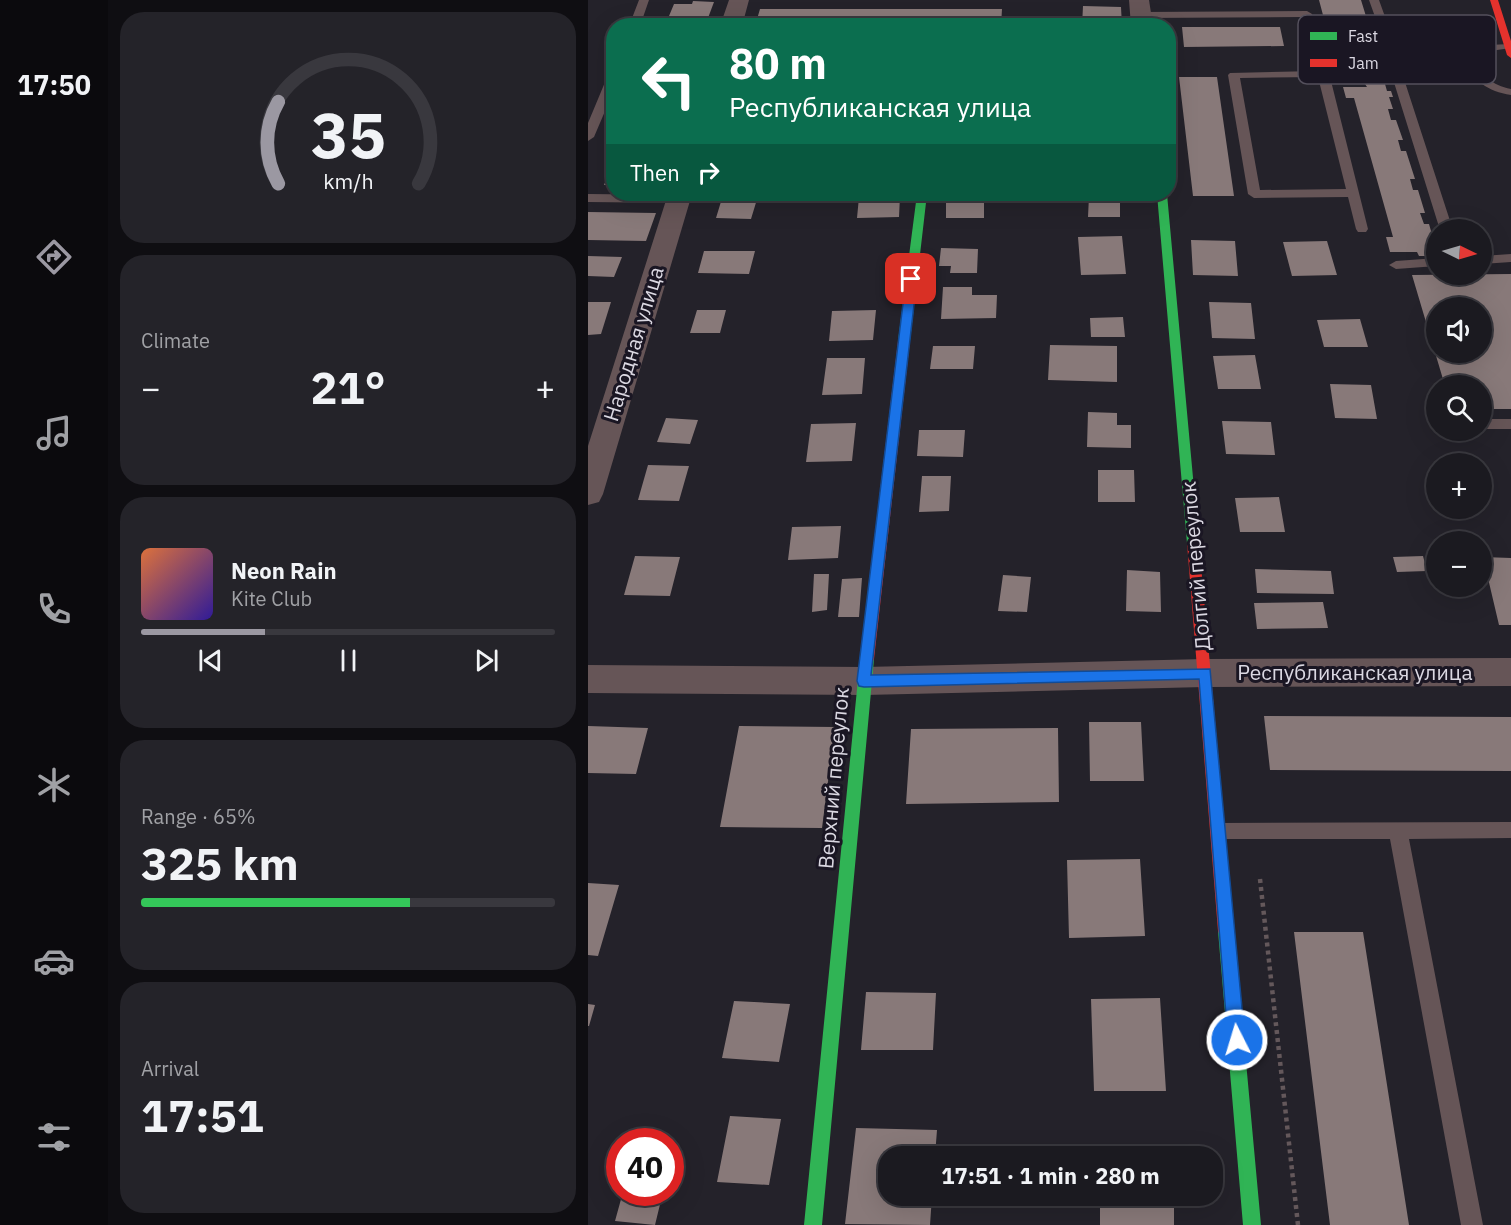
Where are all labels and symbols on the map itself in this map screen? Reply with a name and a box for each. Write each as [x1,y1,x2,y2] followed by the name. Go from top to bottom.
[1298,15,1496,84] legend
[1348,26,1378,46] text: Fast
[1348,53,1379,73] text: Jam
[1426,219,1492,285] north arrow
[885,253,936,304] pin
[596,263,670,425] street label: Народная улица
[1174,480,1216,652] street label: Долгий переулок
[1237,658,1473,686] street label: Республиканская улица
[811,686,855,870] street label: Верхний переулок
[1205,1008,1269,1072] position arrow
[606,1128,684,1206] speed limit sign: 40

